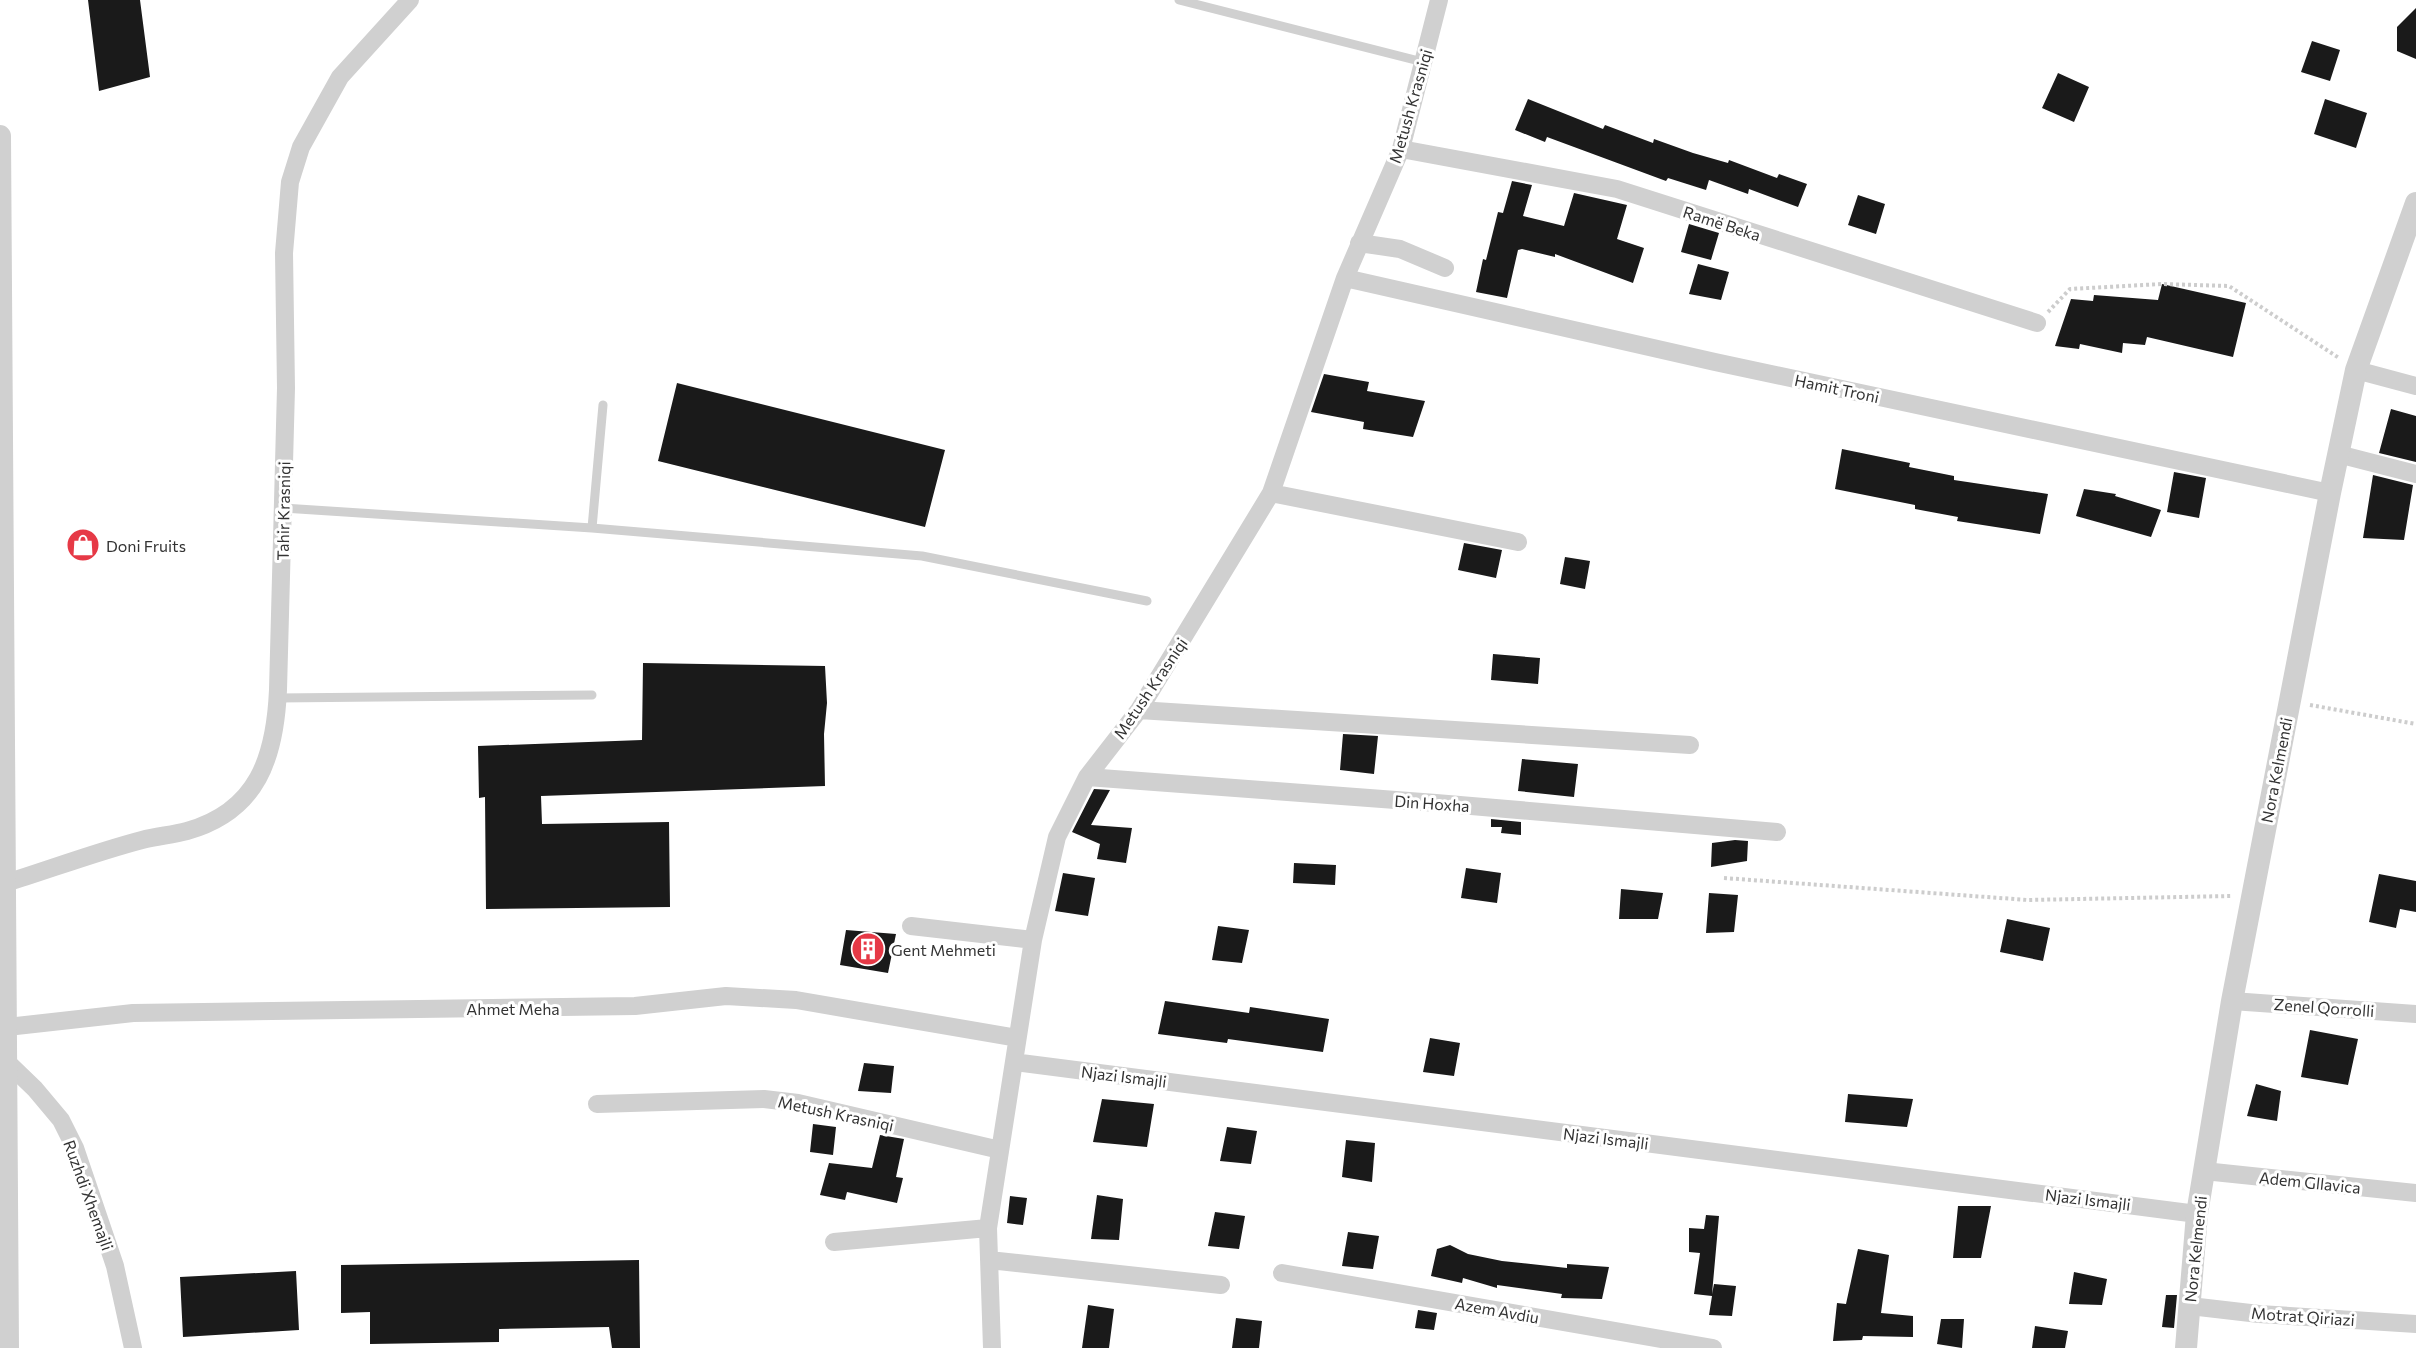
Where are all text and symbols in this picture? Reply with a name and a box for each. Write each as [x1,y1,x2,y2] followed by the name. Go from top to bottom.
[1385,47,1435,165] street label: Metush Krasniqi
[1681,202,1763,244] street label: Ramë Beka
[1793,370,1881,406] street label: Hamit Troni
[273,461,293,561] street label: Tahir Krasniqi
[65,527,101,563] shop icon: Doni Fruits
[106,536,186,555] place label: Doni Fruits
[1109,634,1191,742] street label: Metush Krasniqi
[2256,716,2296,824] street label: Nora Kelmendi
[1394,791,1470,815] street label: Din Hoxha
[850,931,886,967] building icon: Gent Mehmeti
[891,940,996,959] place label: Gent Mehmeti
[2273,994,2375,1020] street label: Zenel Qorrolli
[466,999,560,1018] street label: Ahmet Meha
[1080,1061,1168,1091] street label: Njazi Ismajli
[776,1091,896,1135] street label: Metush Krasniqi
[1562,1123,1650,1153] street label: Njazi Ismajli
[60,1137,118,1253] street label: Ruzhdi Xhemajli
[2258,1167,2362,1197] street label: Adem Gllavica
[2044,1184,2132,1214] street label: Njazi Ismajli
[2180,1195,2210,1303] street label: Nora Kelmendi
[1453,1293,1541,1327] street label: Azem Avdiu
[2251,1303,2355,1329] street label: Motrat Qiriazi

